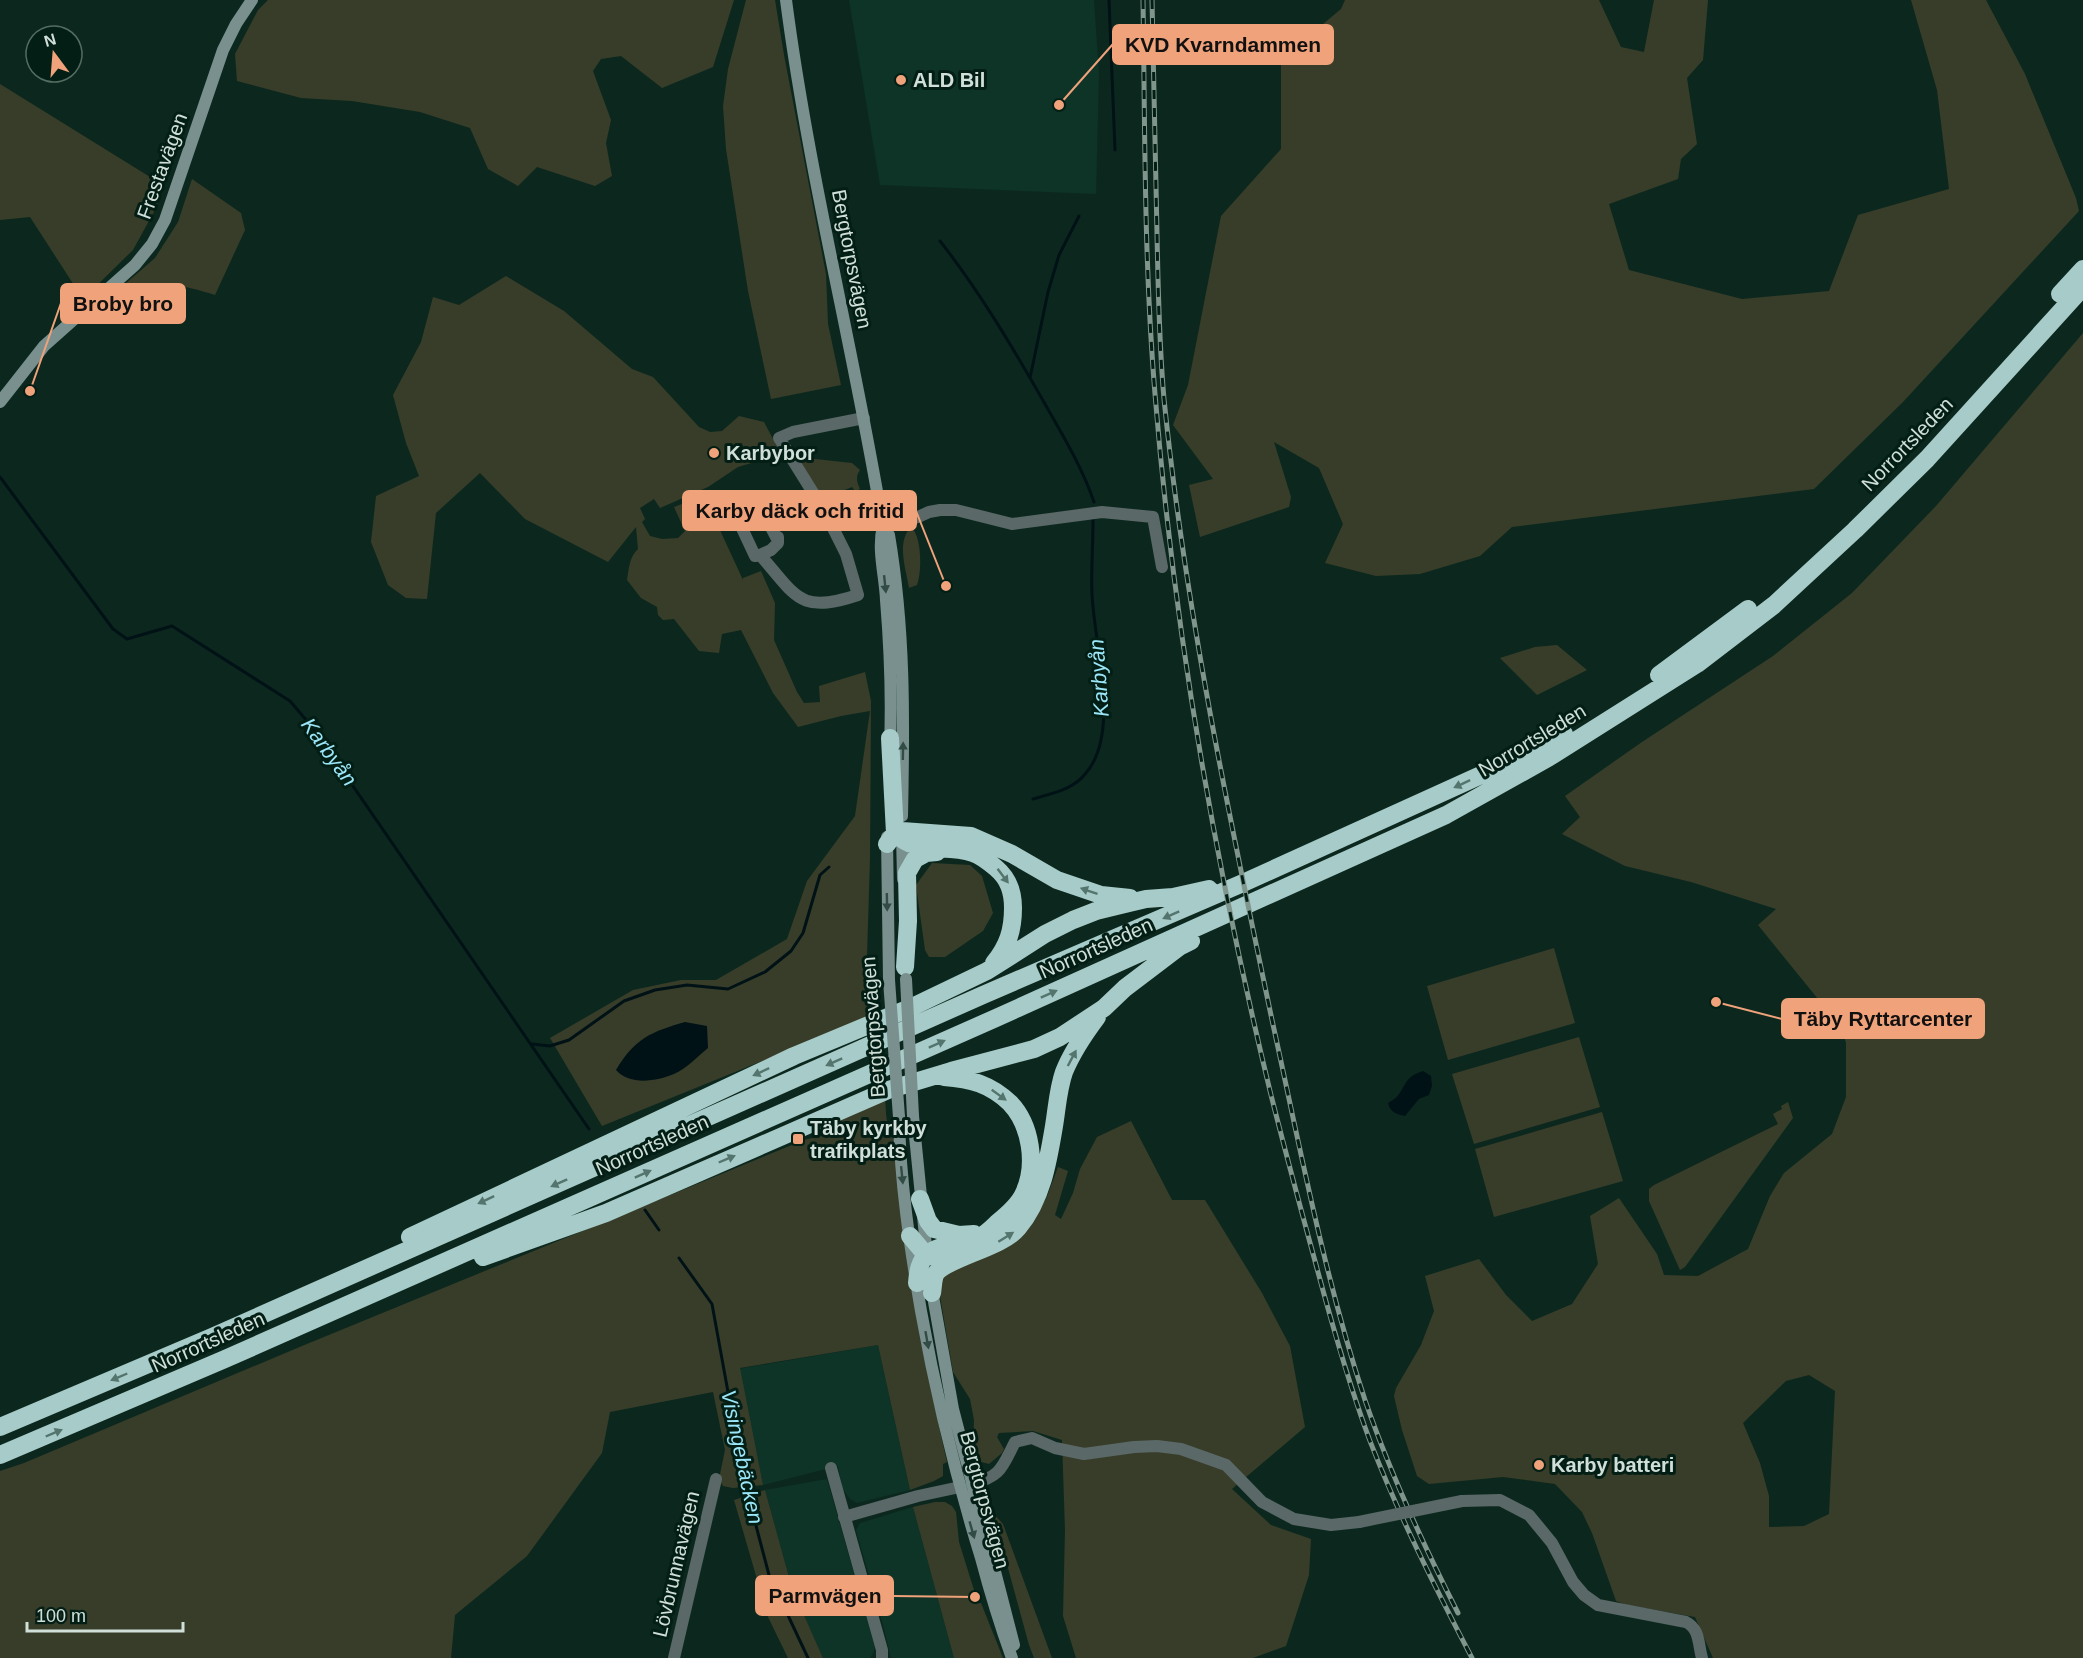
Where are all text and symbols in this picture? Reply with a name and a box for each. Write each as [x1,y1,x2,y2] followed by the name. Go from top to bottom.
[24,24,84,84] north arrow
[1113,25,1333,64] callout: KVD Kvarndammen
[42,30,58,50] text: N
[1125,33,1321,56] text: KVD Kvarndammen
[913,69,985,91] place label: ALD Bil
[894,73,908,87] marker: ALD Bil
[133,110,191,222] street label: Frestavägen
[828,188,876,330] street label: Bergtorpsvägen
[61,284,185,323] callout: Broby bro
[73,292,173,315] text: Broby bro
[1857,393,1957,495] street label: Norrortsleden
[726,442,815,464] place label: Karbybor
[707,446,721,460] marker: Karbybor
[683,491,916,530] callout: Karby däck och fritid
[696,499,904,522] text: Karby däck och fritid
[880,574,889,593] one-way arrow
[1084,638,1113,718] water label: Karbyån
[1474,699,1590,781] street label: Norrortsleden
[297,713,362,790] water label: Karbyån
[898,742,908,761] one-way arrow
[1454,779,1471,788] one-way arrow
[997,868,1009,884] one-way arrow
[1080,885,1098,895] one-way arrow
[882,893,892,912] one-way arrow
[1163,910,1180,919] one-way arrow
[1036,913,1156,983] street label: Norrortsleden
[857,956,889,1098] street label: Bergtorpsvägen
[1040,989,1058,999] one-way arrow
[1782,999,1984,1038] callout: Täby Ryttarcenter
[1794,1007,1972,1030] text: Täby Ryttarcenter
[928,1039,946,1049] one-way arrow
[1067,1050,1077,1067] one-way arrow
[824,1057,842,1067] one-way arrow
[752,1067,769,1076] one-way arrow
[991,1089,1007,1101] one-way arrow
[592,1110,712,1180] street label: Norrortsleden
[810,1117,928,1162] place label: Täby kyrkby trafikplats
[791,1132,805,1146] marker: Täby kyrkby trafikplats
[719,1154,737,1164] one-way arrow
[897,1166,907,1185] one-way arrow
[635,1169,653,1179] one-way arrow
[551,1179,568,1188] one-way arrow
[477,1196,494,1205] one-way arrow
[998,1231,1015,1242] one-way arrow
[148,1307,268,1377] street label: Norrortsleden
[922,1331,931,1350] one-way arrow
[110,1372,128,1382] one-way arrow
[717,1388,768,1526] water label: Visingebäcken
[45,1427,63,1437] one-way arrow
[956,1429,1014,1571] street label: Bergtorpsvägen
[1551,1454,1674,1476] place label: Karby batteri
[1532,1458,1546,1472] marker: Karby batteri
[649,1489,703,1639] street label: Lövbrunnavägen
[968,1521,977,1539] one-way arrow
[756,1576,893,1615] callout: Parmvägen
[768,1584,882,1607] text: Parmvägen
[27,1595,183,1633] scale bar
[36,1606,86,1626] text: 100 m

